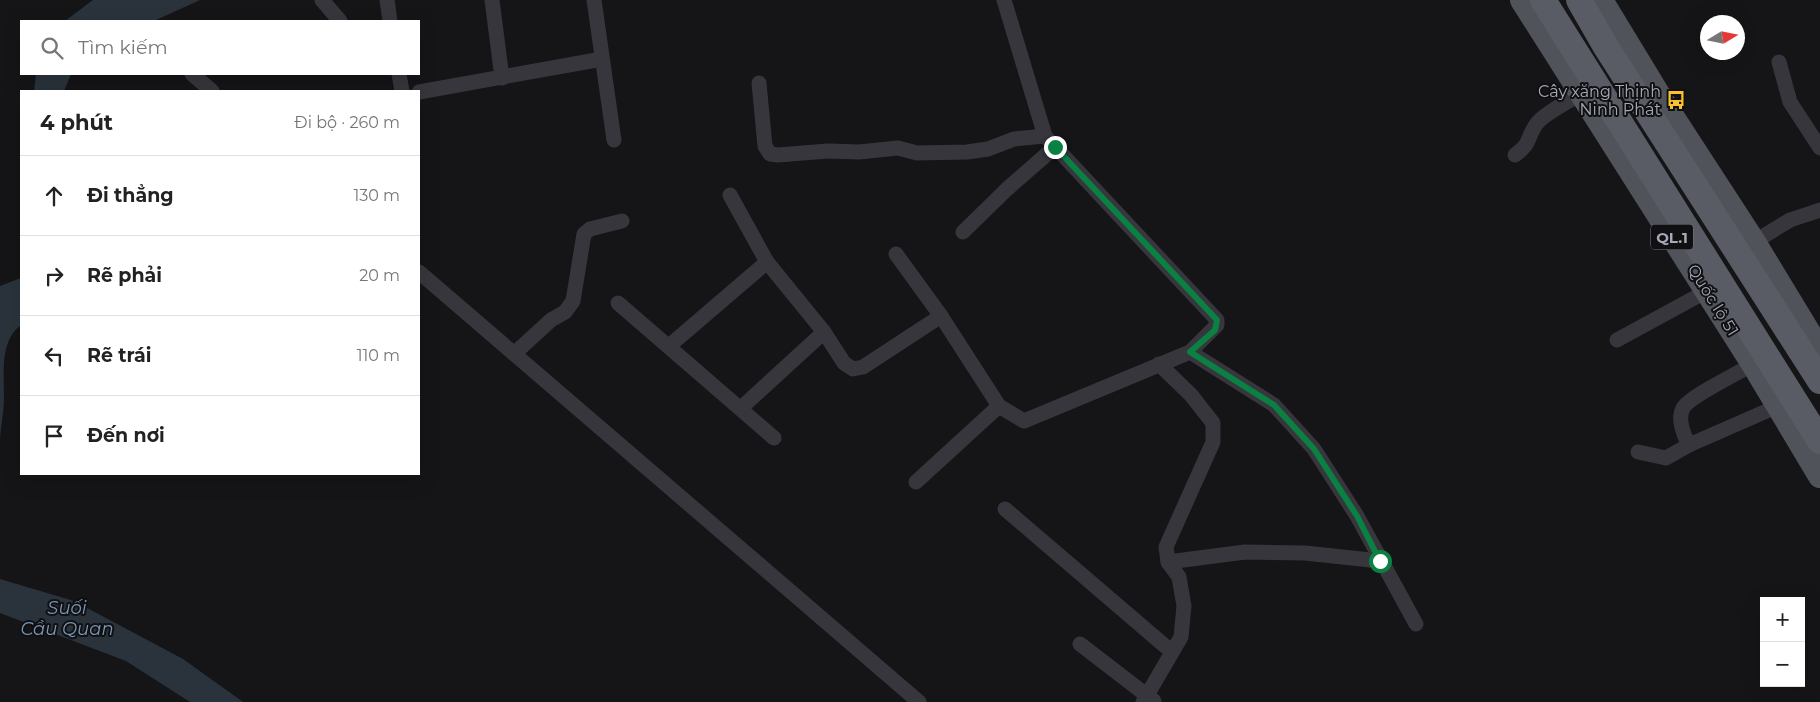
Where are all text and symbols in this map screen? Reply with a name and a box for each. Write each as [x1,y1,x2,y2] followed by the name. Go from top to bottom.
[1700,15,1745,60] north arrow
[20,20,420,75] search box
[38,34,66,62] icon: search
[78,36,168,59] text: Tìm kiếm
[1538,82,1661,119] place label: Cây xăng Thịnh Ninh Phát
[1665,89,1687,111] bus stop icon: Cây xăng Thịnh Ninh Phát
[40,110,113,135] text: 4 phút
[294,113,400,132] text: Đi bộ · 260 m
[1044,136,1067,159] route end
[40,182,68,210] icon: ahead
[87,184,174,207] text: Đi thẳng
[353,186,400,205] text: 130 m
[1651,224,1693,250] road number: QL.1
[1684,261,1742,339] street label: Quốc lộ 51
[40,262,68,290] icon: right
[87,264,162,287] text: Rẽ phải
[359,266,400,285] text: 20 m
[40,342,68,370] icon: left
[87,344,152,367] text: Rẽ trái
[357,346,400,365] text: 110 m
[40,422,68,450] icon: arrive
[87,424,165,447] text: Đến nơi
[1369,550,1392,573] route start
[20,597,114,640] water label: Suối Cầu Quan
[1760,597,1805,687] map controls
[1760,597,1805,642] button: +
[1760,642,1805,687] button: −

